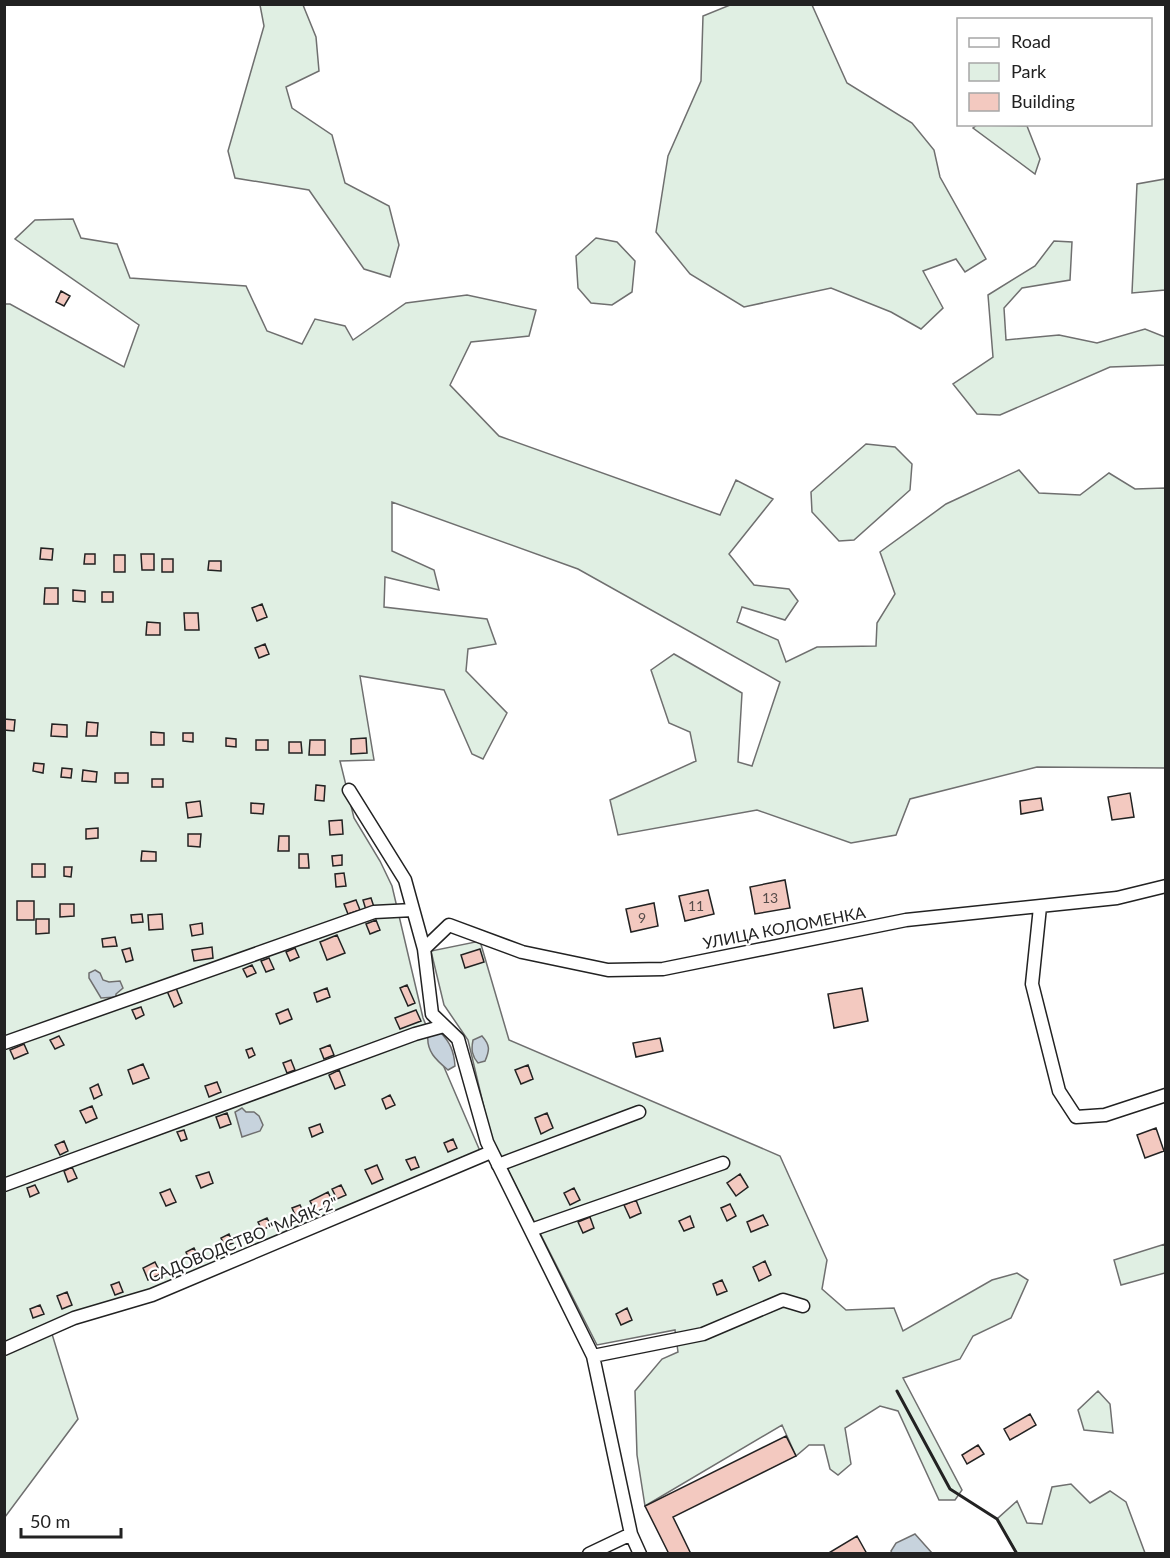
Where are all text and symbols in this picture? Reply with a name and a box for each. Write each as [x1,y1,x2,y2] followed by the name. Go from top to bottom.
[957,18,1152,126] legend
[1011,30,1051,52] text: Road
[1011,60,1047,82] text: Park
[1011,90,1075,112] text: Building
[762,889,778,906] house number: 13
[688,897,704,914] house number: 11
[701,902,867,952] street label: УЛИЦА КОЛОМЕНКА
[638,909,646,926] house number: 9
[145,1192,341,1286] street label: САДОВОДСТВО "МАЯК-2"
[21,1501,122,1539] scale bar
[30,1510,70,1532] text: 50 m

